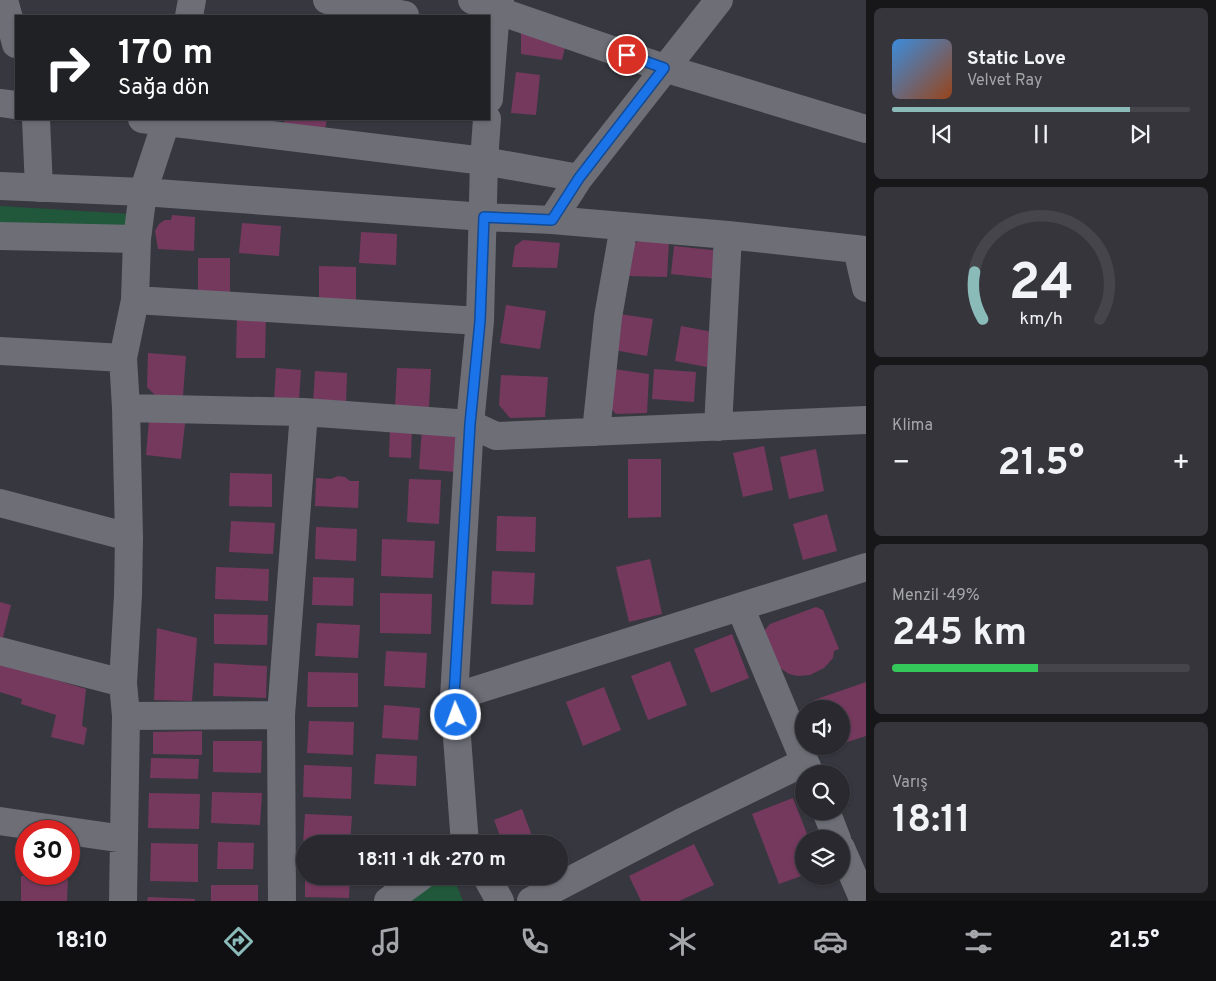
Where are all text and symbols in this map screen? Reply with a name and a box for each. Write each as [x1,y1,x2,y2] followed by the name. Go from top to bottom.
[118,32,213,76] text: 170 m
[606,34,648,76] pin
[35,35,100,100] icon: right
[613,41,641,69] icon: arrive
[967,47,1066,71] text: Static Love
[967,71,1042,91] text: Velvet Ray
[118,75,210,102] text: Sağa dön
[928,120,956,148] icon: previous
[1027,120,1055,148] icon: pause
[1126,120,1154,148] icon: next
[1008,252,1074,318] text: 24
[1019,308,1063,331] text: km/h
[892,416,933,436] text: Klima
[998,440,1084,489] text: 21.5°
[892,446,910,482] text: −
[1172,446,1190,482] text: +
[892,586,980,606] text: Menzil · 49%
[892,610,1027,659] text: 245 km
[429,688,481,740] position arrow
[795,700,850,885] map controls
[795,700,850,755] button: sound
[795,765,850,820] button: search
[892,773,928,793] text: Varış
[892,797,971,846] text: 18:11
[15,820,80,885] speed limit sign: 30
[795,830,850,885] button: layers
[358,848,506,872] text: 18:11 · 1 dk · 270 m
[221,924,256,959] icon: directions
[369,924,404,959] icon: music
[517,924,552,959] icon: phone
[665,924,700,959] icon: climate
[813,924,848,959] icon: car
[961,924,996,959] icon: filters
[57,928,108,955] text: 18:10
[1109,928,1159,955] text: 21.5°

